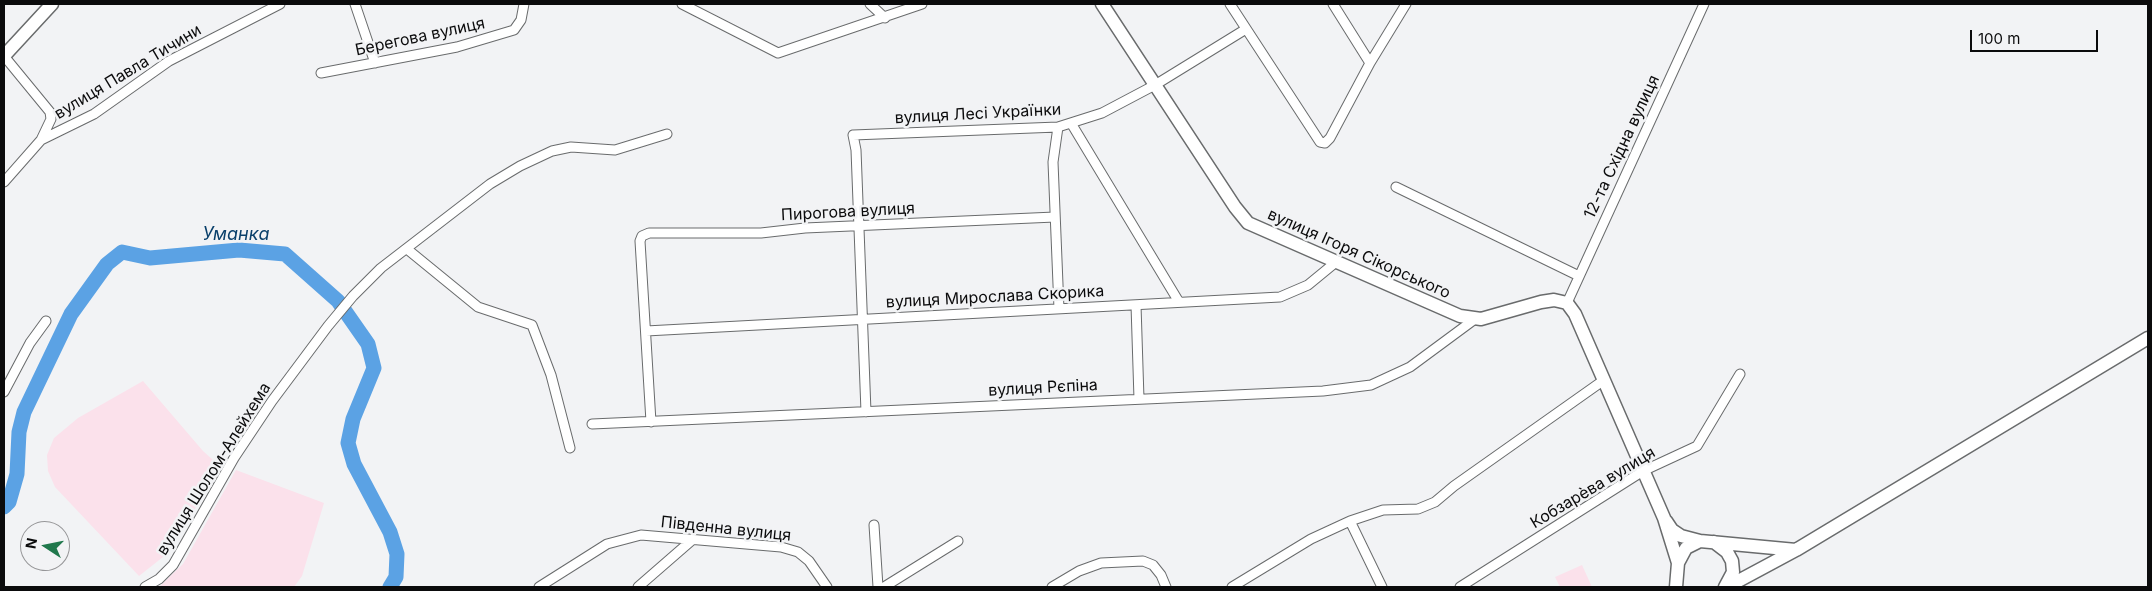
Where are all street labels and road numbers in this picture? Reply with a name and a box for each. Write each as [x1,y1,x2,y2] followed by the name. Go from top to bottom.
[353,14,487,60] street label: Берегова вулиця
[51,21,205,123] street label: вулиця Павла Тичини
[1580,72,1664,222] street label: 12-та Східна вулиця
[894,100,1062,128] street label: вулиця Лесі Українки
[781,199,915,225] street label: Пирогова вулиця
[1265,205,1453,303] street label: вулиця Ігоря Сікорського
[885,282,1105,312] street label: вулиця Мирослава Скорика
[988,376,1098,400] street label: вулиця Рєпіна
[153,379,275,559] street label: вулиця Шолом-Алейхема
[1527,443,1659,533] street label: Кобзарèва вулиця
[660,513,792,545] street label: Південна вулиця

